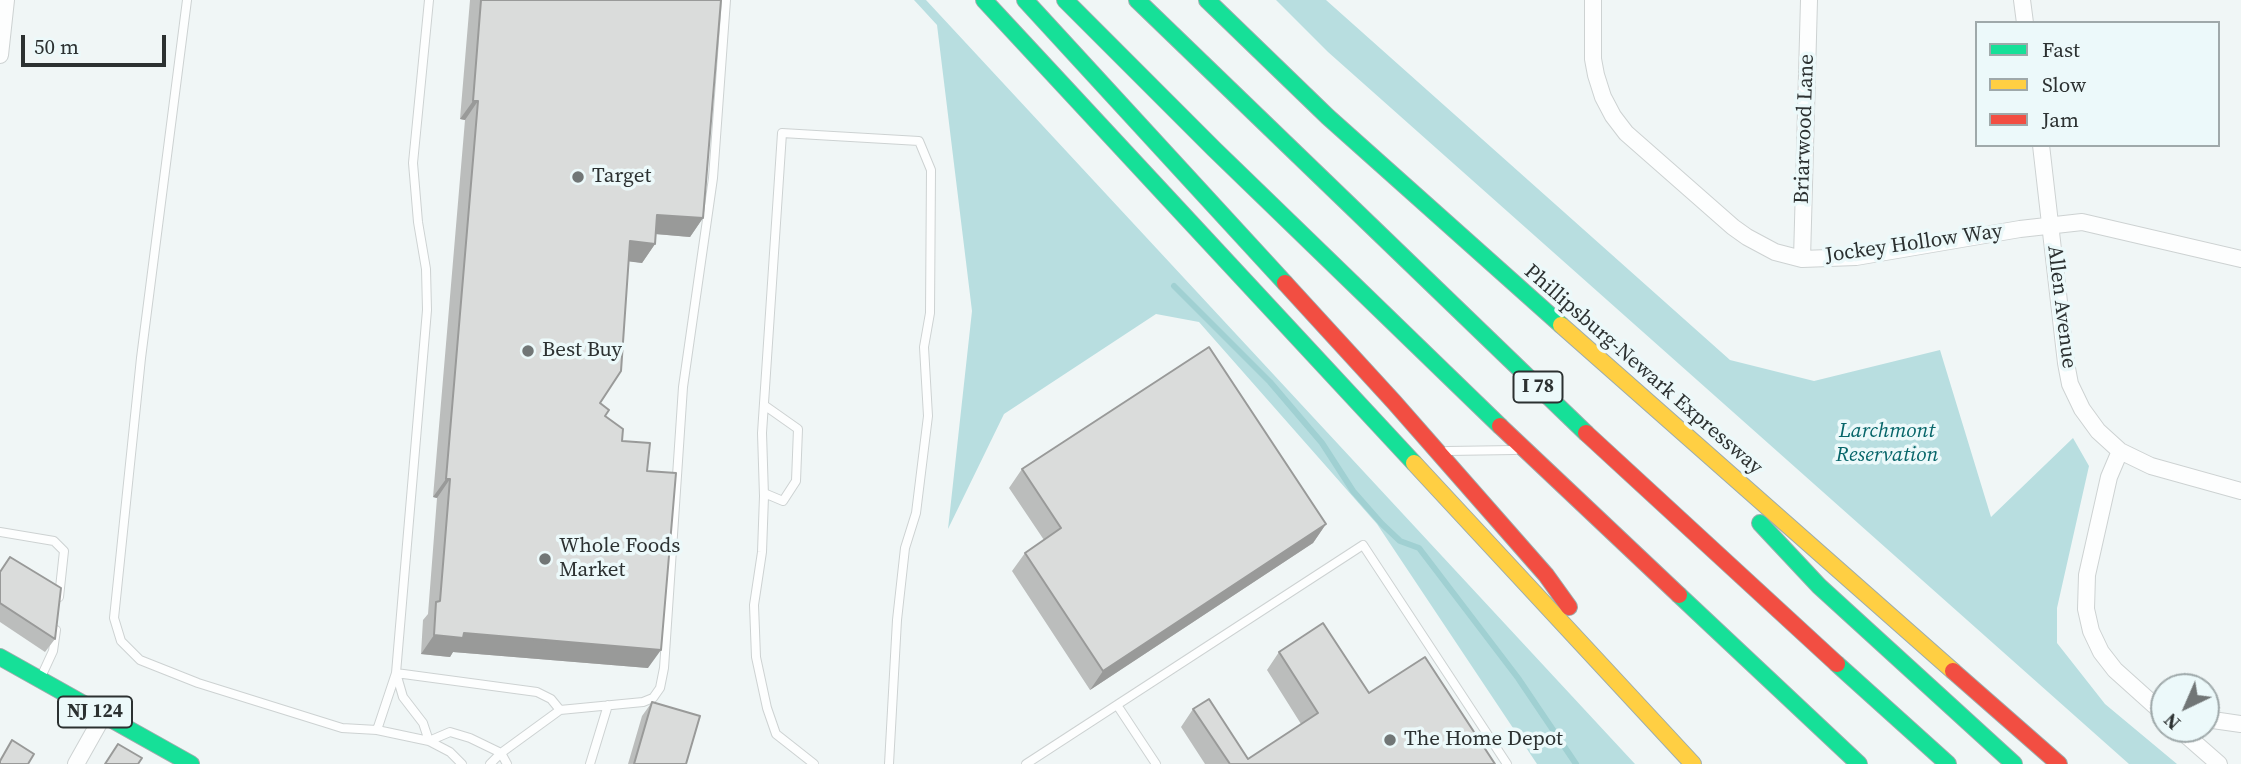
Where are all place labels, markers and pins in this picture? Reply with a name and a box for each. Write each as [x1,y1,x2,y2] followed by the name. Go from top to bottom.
[592,164,651,190] place label: Target
[570,169,586,185] marker: Target
[542,338,622,364] place label: Best Buy
[520,343,536,359] marker: Best Buy
[559,534,680,584] place label: Whole Foods Market
[537,551,553,567] marker: Whole Foods Market
[1404,727,1563,753] place label: The Home Depot
[1382,732,1398,748] marker: The Home Depot

